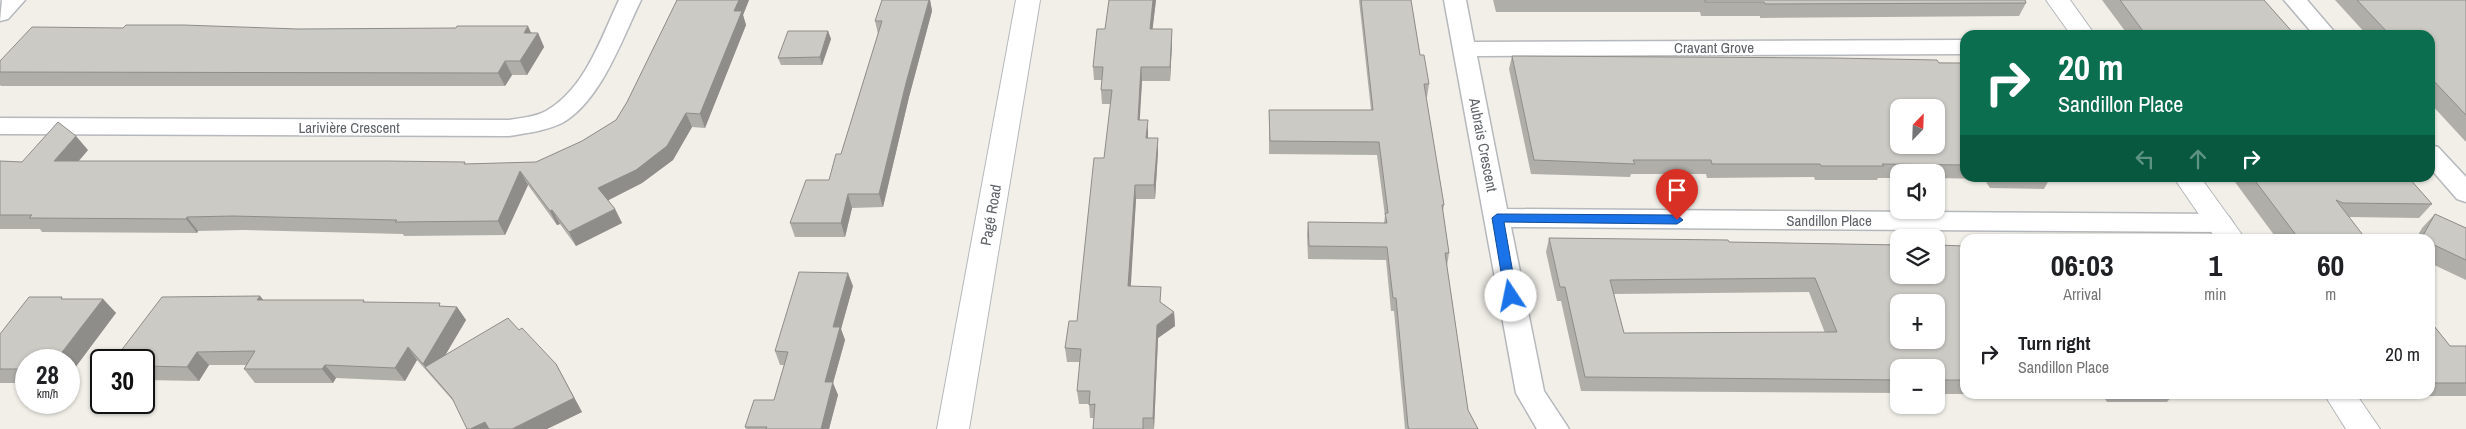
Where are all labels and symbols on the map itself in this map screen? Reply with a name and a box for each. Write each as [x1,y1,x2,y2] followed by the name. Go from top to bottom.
[1674,37,1754,58] street label: Cravant Grove
[1464,95,1503,194] street label: Aubrais Crescent
[1890,99,1945,154] north arrow
[298,117,400,138] street label: Larivière Crescent
[1656,169,1698,220] pin
[975,183,1006,247] street label: Pagé Road
[1786,210,1872,231] street label: Sandillon Place
[1484,269,1536,321] position arrow
[90,349,155,414] speed limit sign: 30

